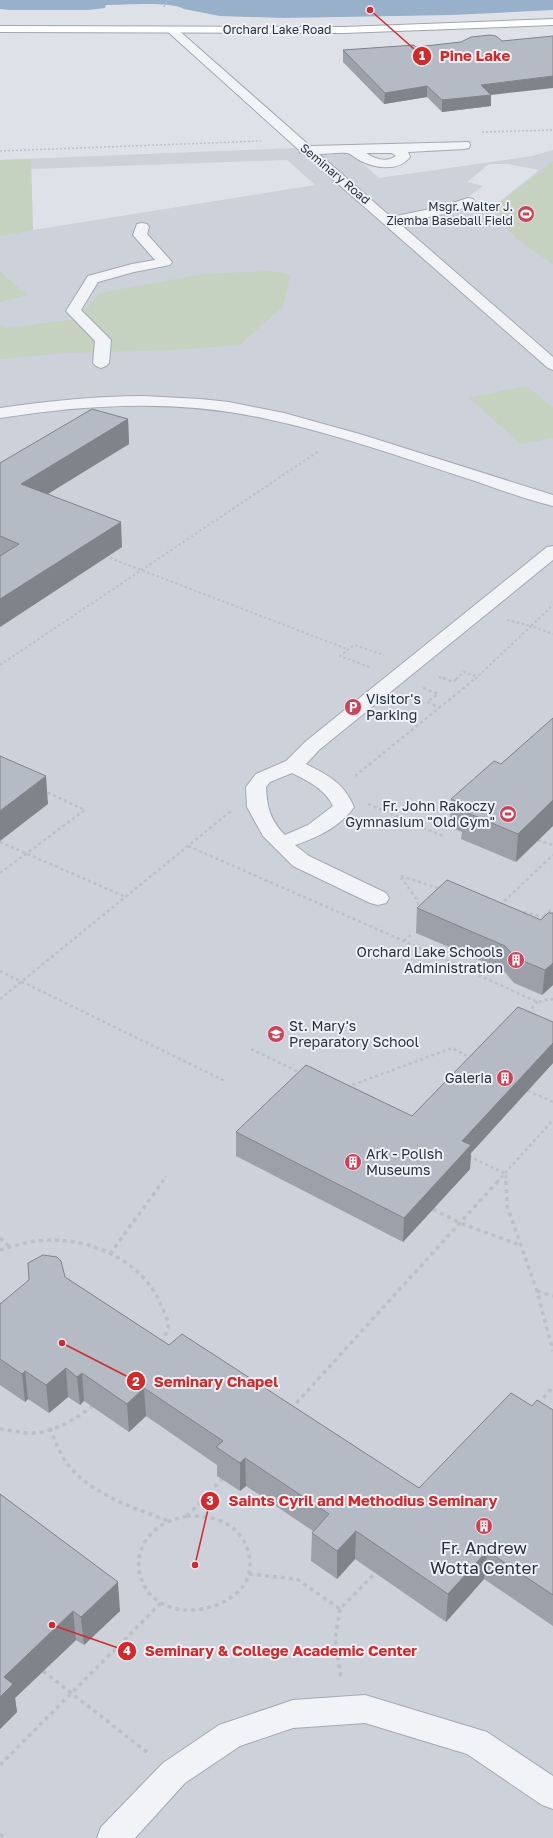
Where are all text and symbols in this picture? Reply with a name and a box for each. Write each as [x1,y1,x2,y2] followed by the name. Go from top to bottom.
[223,22,331,37] street label: Orchard Lake Road
[412,42,518,69] callout: Pine Lake
[440,46,510,64] text: Pine Lake
[419,48,425,63] text: 1
[297,140,373,207] street label: Seminary Road
[386,199,513,228] place label: Msgr. Walter J. Ziemba Baseball Field
[516,204,536,224] sports icon: Msgr. Walter J. Ziemba Baseball Field
[366,690,421,723] place label: Visitor's Parking
[343,697,363,717] parking icon: Visitor's Parking
[345,797,495,830] place label: Fr. John Rakoczy Gymnasium "Old Gym"
[498,804,518,824] sports icon: Fr. John Rakoczy Gymnasium "Old Gym"
[357,943,503,976] place label: Orchard Lake Schools Administration
[506,950,526,970] building icon: Orchard Lake Schools Administration
[289,1017,419,1050] place label: St. Mary's Preparatory School
[266,1024,286,1044] school or university icon: St. Mary's Preparatory School
[495,1068,515,1088] building icon: Galeria
[445,1069,492,1086] place label: Galeria
[366,1145,443,1178] place label: Ark - Polish Museums
[343,1152,363,1172] building icon: Ark - Polish Museums
[126,1368,287,1395] callout: Seminary Chapel
[154,1372,278,1390] text: Seminary Chapel
[132,1374,140,1389] text: 2
[200,1487,505,1514] callout: Saints Cyril and Methodius Seminary
[229,1491,497,1509] text: Saints Cyril and Methodius Seminary
[206,1493,214,1508] text: 3
[474,1516,494,1536] building icon: Fr. Andrew Wotta Center
[430,1537,538,1578] place label: Fr. Andrew Wotta Center
[117,1637,425,1664] callout: Seminary & College Academic Center
[145,1641,417,1659] text: Seminary & College Academic Center
[123,1643,131,1658] text: 4

